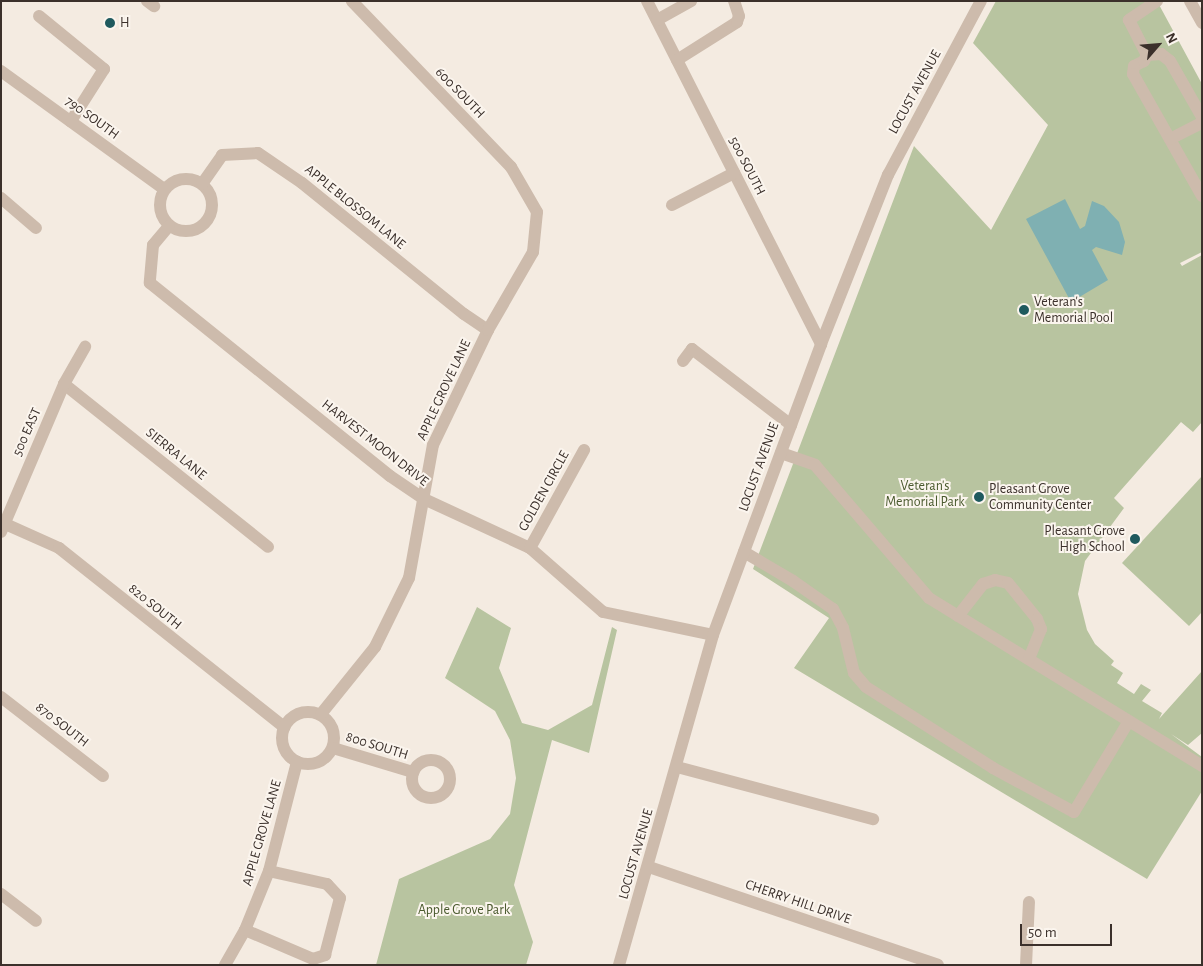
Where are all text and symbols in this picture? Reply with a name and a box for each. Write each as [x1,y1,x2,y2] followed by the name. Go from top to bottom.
[120,15,130,31] place label: H
[104,17,116,29] marker: H
[1133,20,1183,70] north arrow
[1163,31,1180,46] text: N
[885,47,945,137] street label: LOCUST AVENUE
[432,64,488,122] street label: 600 SOUTH
[62,93,122,143] street label: 790 SOUTH
[725,134,769,198] street label: 500 SOUTH
[301,161,409,253] street label: APPLE BLOSSOM LANE
[1034,294,1113,326] place label: Veteran's Memorial Pool
[1018,304,1030,316] marker: Veteran's Memorial Pool
[413,337,475,443] street label: APPLE GROVE LANE
[318,396,432,490] street label: HARVEST MOON DRIVE
[9,405,45,459] street label: 500 EAST
[735,420,783,514] street label: LOCUST AVENUE
[142,424,210,484] street label: SIERRA LANE
[515,448,573,534] street label: GOLDEN CIRCLE
[885,478,965,511] park label: Veteran's Memorial Park
[989,481,1091,514] place label: Pleasant Grove Community Center
[973,491,985,503] marker: Pleasant Grove Community Center
[1044,523,1125,556] place label: Pleasant Grove High School
[1129,533,1141,545] marker: Pleasant Grove High School
[125,581,185,633] street label: 820 SOUTH
[32,699,92,751] street label: 870 SOUTH
[344,729,410,763] street label: 800 SOUTH
[239,778,285,888] street label: APPLE GROVE LANE
[615,807,657,901] street label: LOCUST AVENUE
[743,876,853,928] street label: CHERRY HILL DRIVE
[418,902,510,918] park label: Apple Grove Park
[1023,914,1116,946] scale bar
[1028,925,1057,940] text: 50 m

